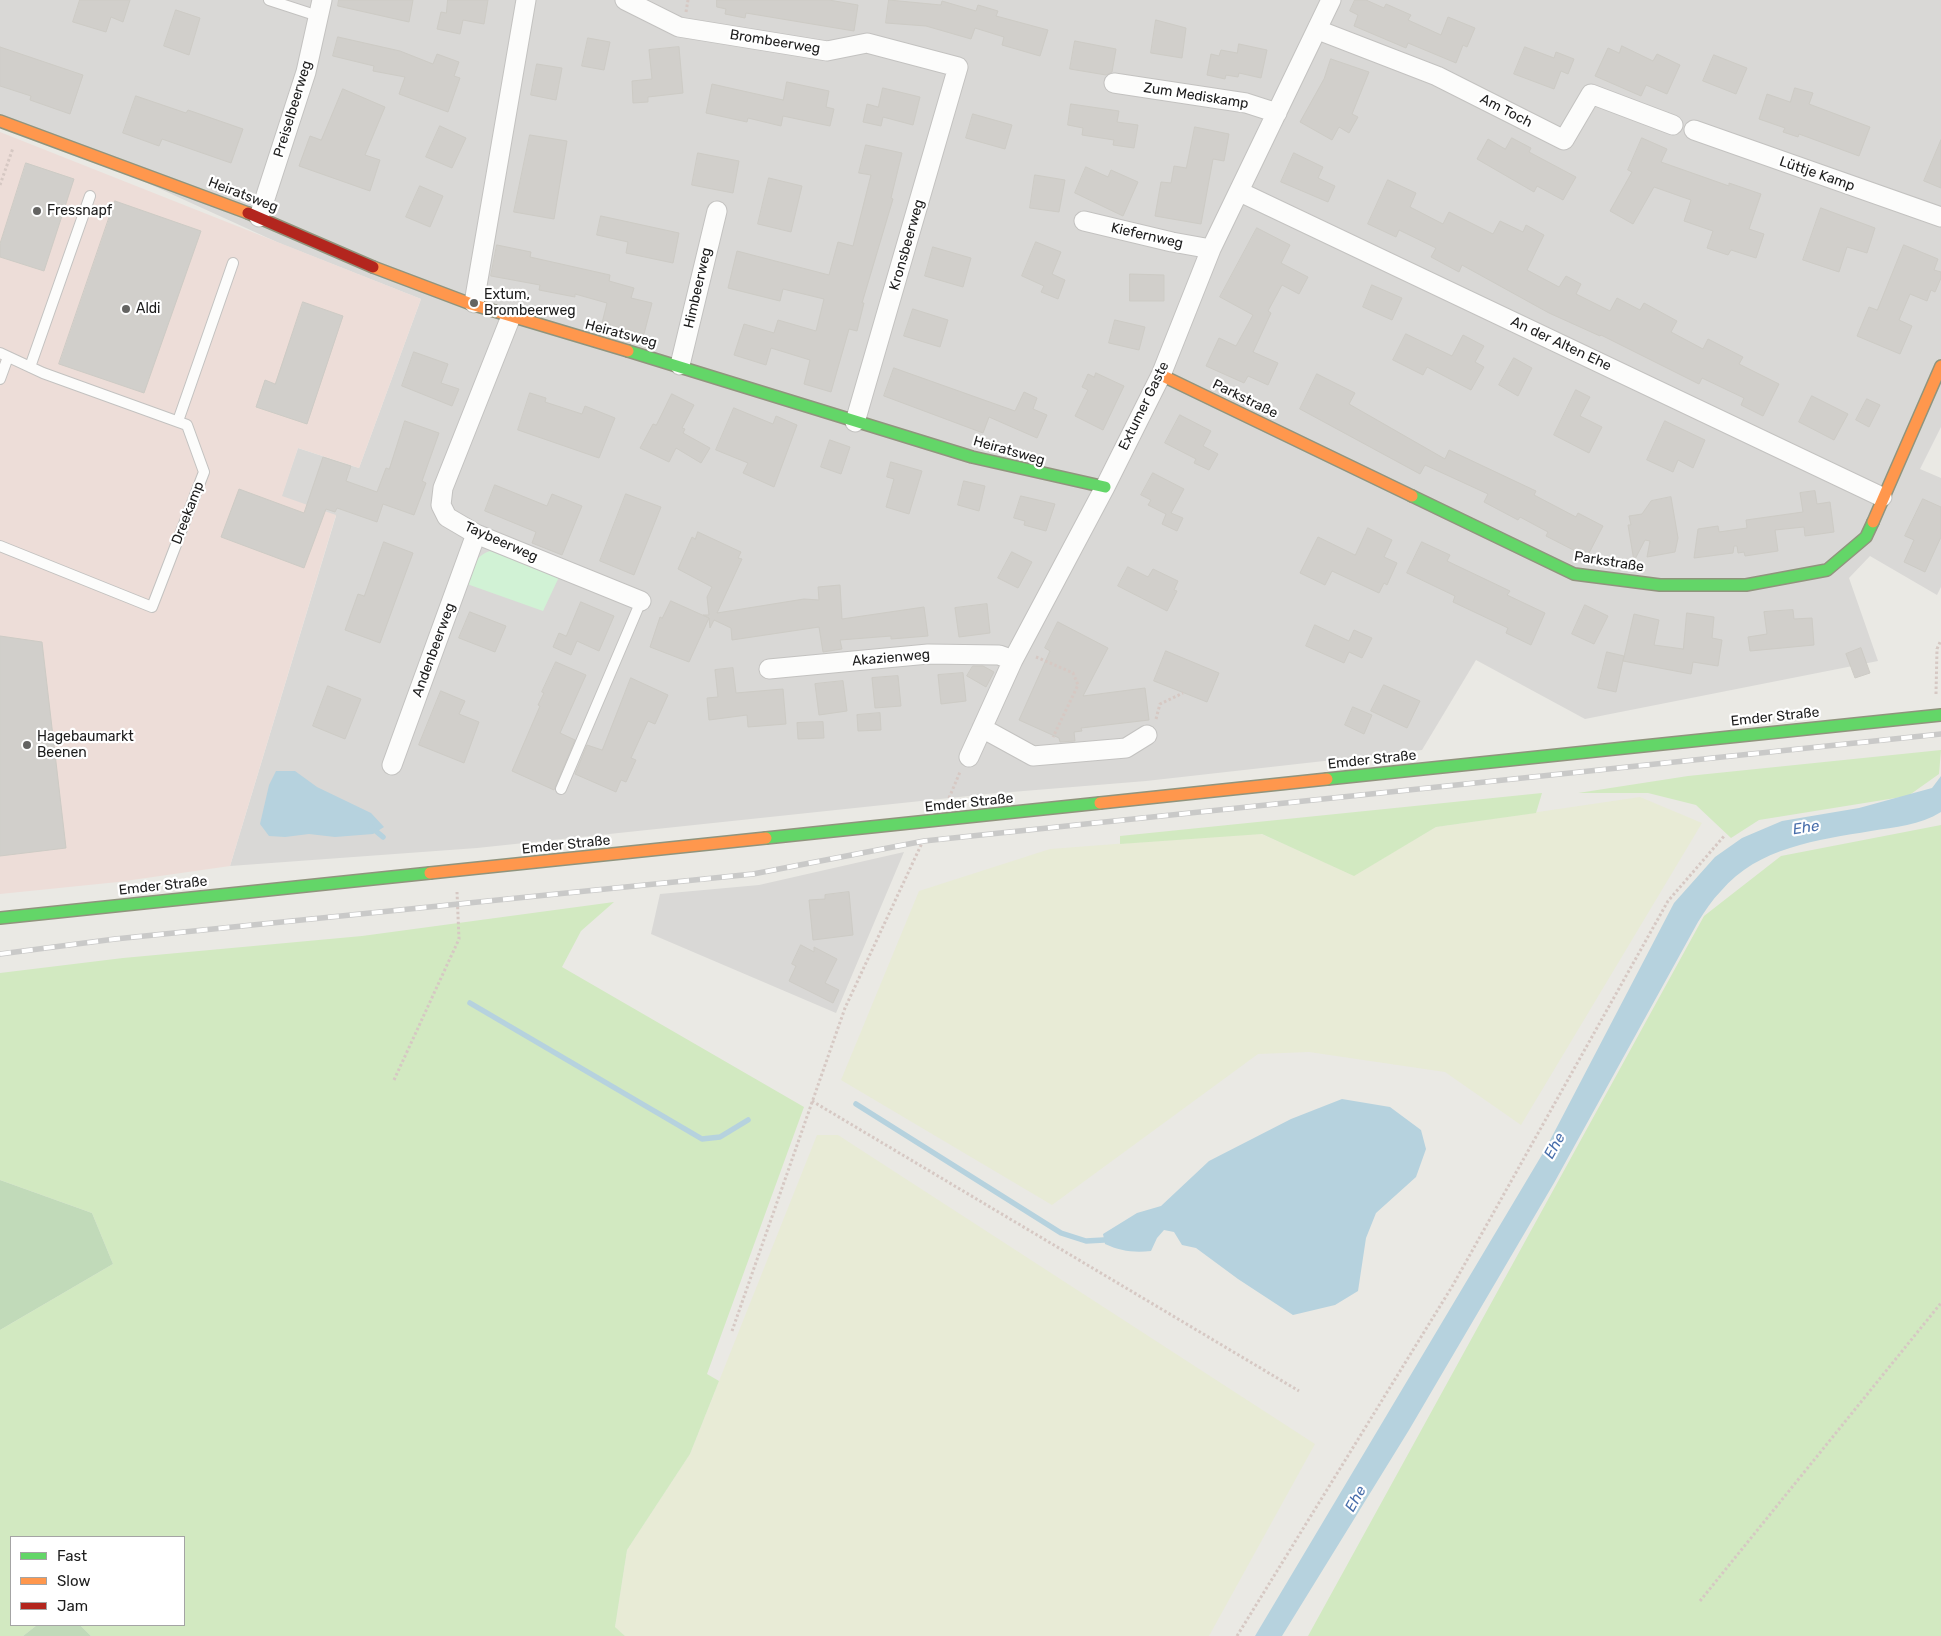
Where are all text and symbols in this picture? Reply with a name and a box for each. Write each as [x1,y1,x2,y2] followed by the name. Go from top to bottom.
[728,27,822,57] street label: Brombeerweg
[270,59,316,159] street label: Preiselbeerweg
[1142,79,1250,113] street label: Zum Mediskamp
[1477,91,1535,131] street label: Am Toch
[1777,153,1857,195] street label: Lüttje Kamp
[206,174,280,216] street label: Heiratsweg
[886,198,928,292] street label: Kronsbeerweg
[47,203,112,219] place label: Fressnapf
[31,205,43,217] marker: Fressnapf
[1109,220,1185,252] street label: Kiefernweg
[681,246,715,330] street label: Himbeerweg
[484,287,576,320] place label: Extum, Brombeerweg
[468,297,480,309] marker: Extum, Brombeerweg
[136,301,160,317] place label: Aldi
[120,303,132,315] marker: Aldi
[1508,313,1614,375] street label: An der Alten Ehe
[583,316,659,352] street label: Heiratsweg
[1115,359,1173,453] street label: Extumer Gaste
[1210,376,1280,422] street label: Parkstraße
[971,433,1047,469] street label: Heiratsweg
[168,479,208,547] street label: Dreekamp
[462,518,540,566] street label: Taybeerweg
[1573,548,1645,576] street label: Parkstraße
[409,601,459,699] street label: Andenbeerweg
[851,646,931,670] street label: Akazienweg
[1730,704,1820,730] street label: Emder Straße
[37,729,134,762] place label: Hagebaumarkt Beenen
[21,739,33,751] marker: Hagebaumarkt Beenen
[1327,747,1417,773] street label: Emder Straße
[924,790,1014,816] street label: Emder Straße
[1792,817,1820,839] water label: Ehe
[521,832,611,858] street label: Emder Straße
[118,873,208,899] street label: Emder Straße
[1541,1130,1569,1162] water label: Ehe
[1342,1483,1370,1515] water label: Ehe
[10,1536,185,1626] legend
[57,1547,87,1565] text: Fast
[57,1572,90,1590] text: Slow
[57,1597,88,1615] text: Jam

